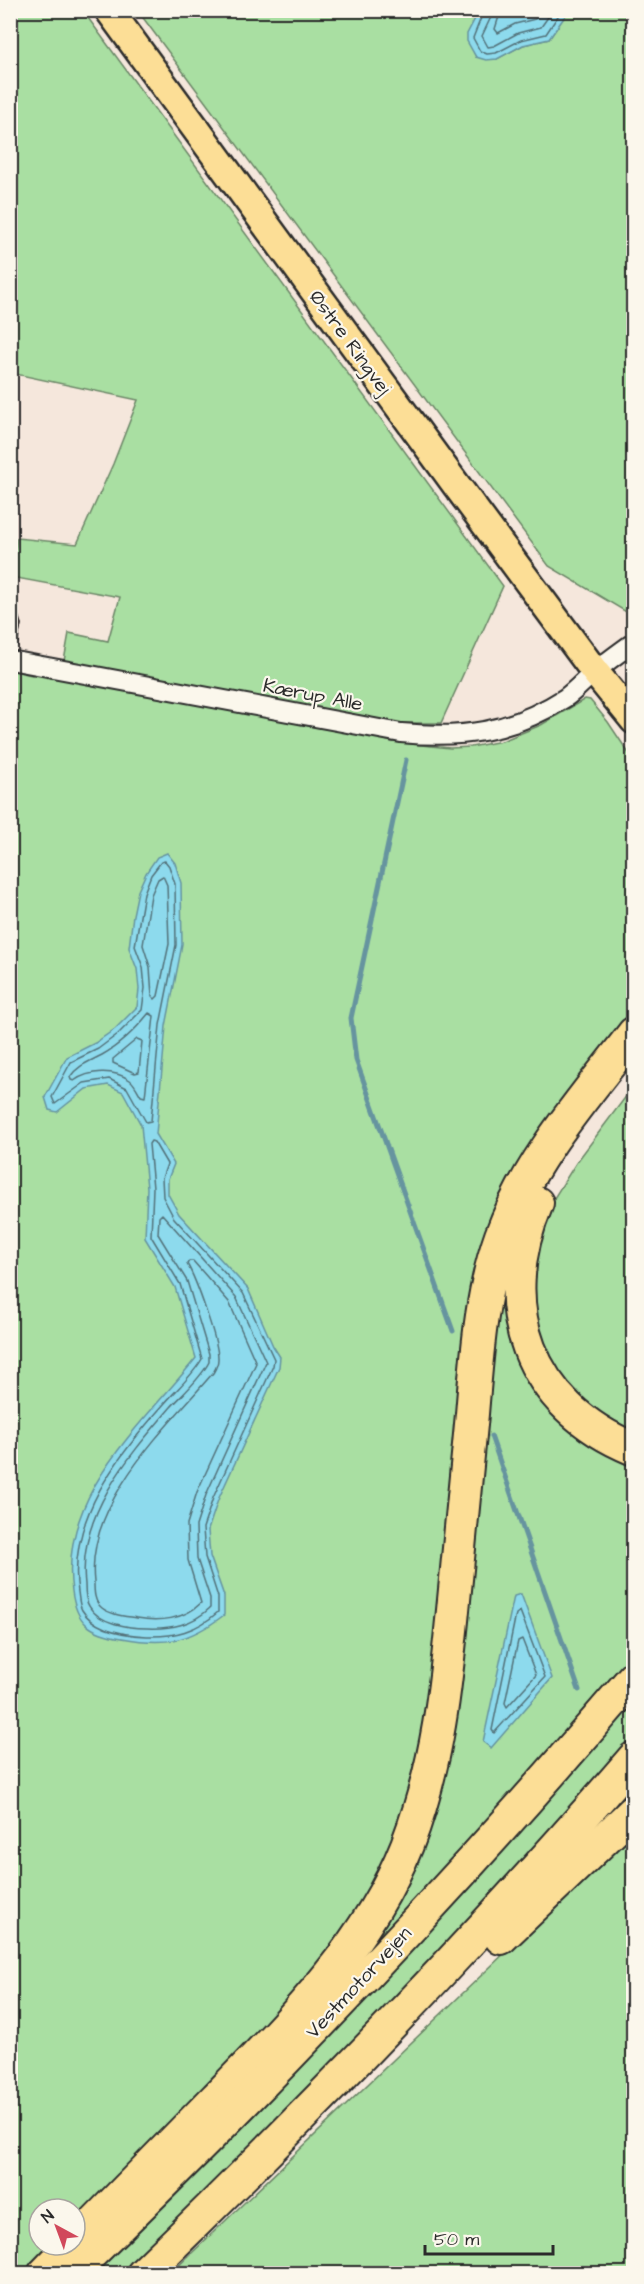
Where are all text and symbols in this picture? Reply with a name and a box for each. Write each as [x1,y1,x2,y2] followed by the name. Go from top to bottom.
[302,284,398,402] street label: Østre Ringvej
[261,672,365,718] street label: Kærup Alle
[299,1920,418,2045] street label: Vestmotorvejen
[27,2197,87,2257] north arrow
[37,2205,59,2228] text: N
[425,2218,552,2256] scale bar
[434,2227,479,2252] text: 50 m

